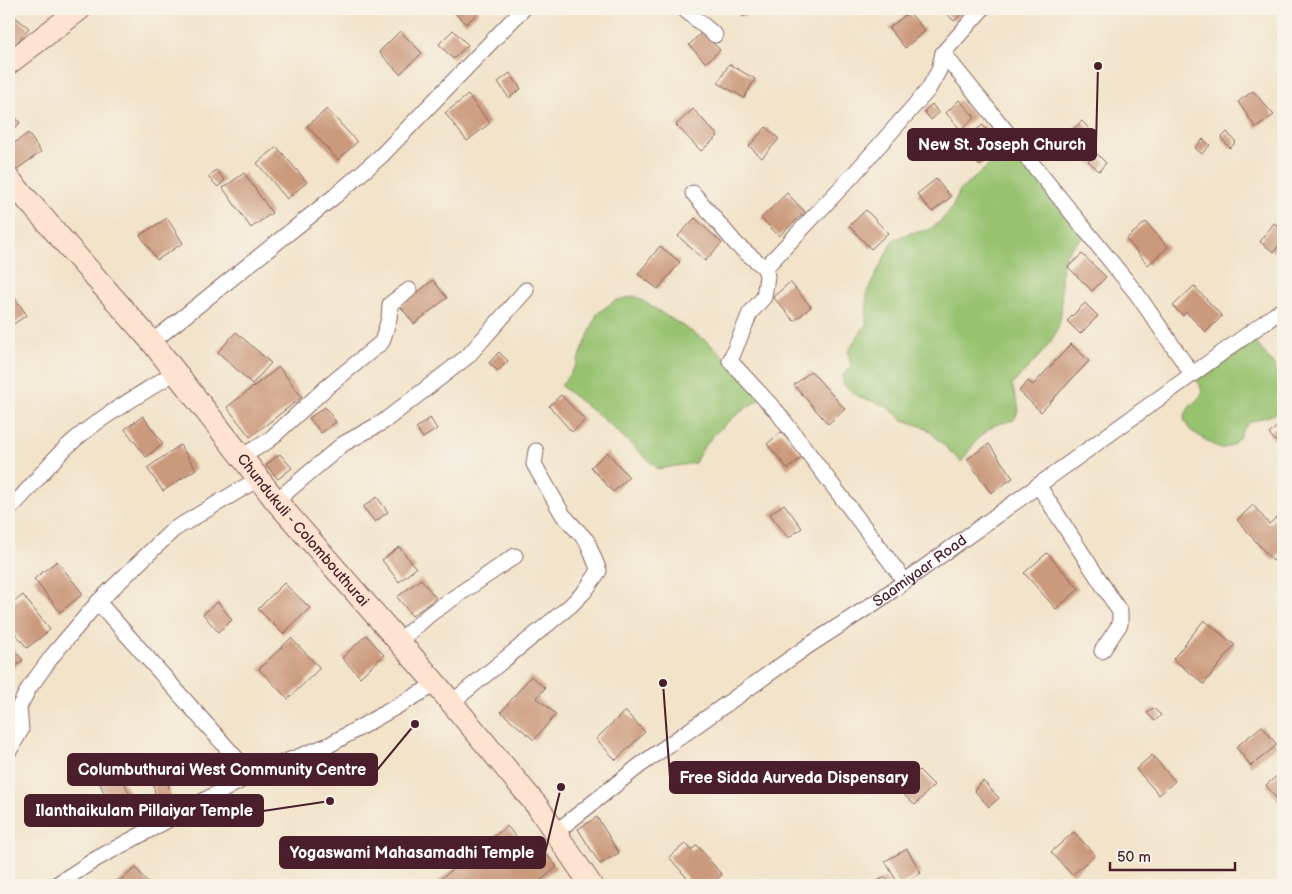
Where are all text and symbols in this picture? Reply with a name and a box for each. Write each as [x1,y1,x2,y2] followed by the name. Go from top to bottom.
[908,129,1096,160] callout: New St. Joseph Church
[918,136,1086,155] text: New St. Joseph Church
[233,450,373,610] street label: Chundukuli - Colombouthurai
[869,531,970,611] street label: Saamiyaar Road
[68,754,377,785] callout: Columbuthurai West Community Centre
[78,761,366,780] text: Columbuthurai West Community Centre
[670,762,919,793] callout: Free Sidda Aurveda Dispensary
[680,769,909,788] text: Free Sidda Aurveda Dispensary
[25,795,263,826] callout: Ilanthaikulam Pillaiyar Temple
[35,802,253,821] text: Ilanthaikulam Pillaiyar Temple
[280,837,545,868] callout: Yogaswami Mahasamadhi Temple
[1110,839,1234,871] scale bar
[290,844,534,863] text: Yogaswami Mahasamadhi Temple
[1117,848,1151,867] text: 50 m

